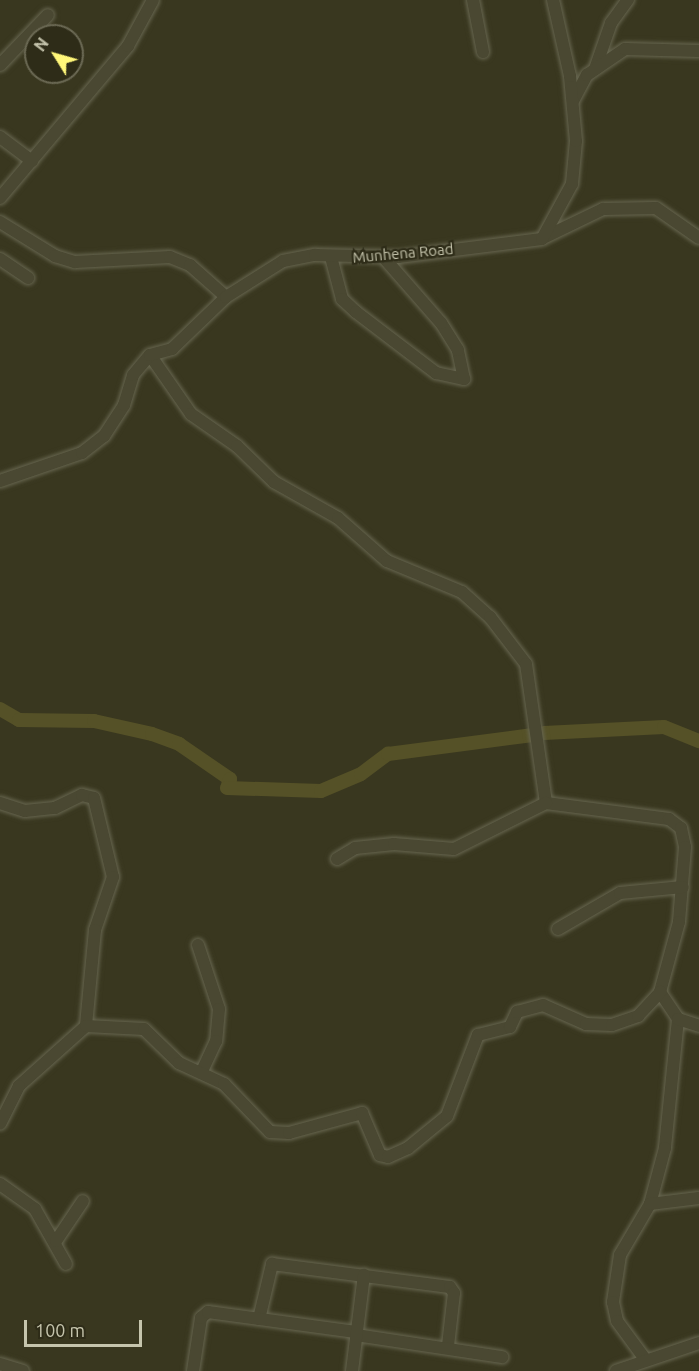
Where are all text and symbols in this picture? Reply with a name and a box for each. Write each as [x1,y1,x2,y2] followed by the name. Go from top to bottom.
[24,24,84,84] north arrow
[30,34,52,55] text: N
[352,240,454,266] street label: Munhena Road
[27,1308,146,1346] scale bar
[35,1320,85,1340] text: 100 m

